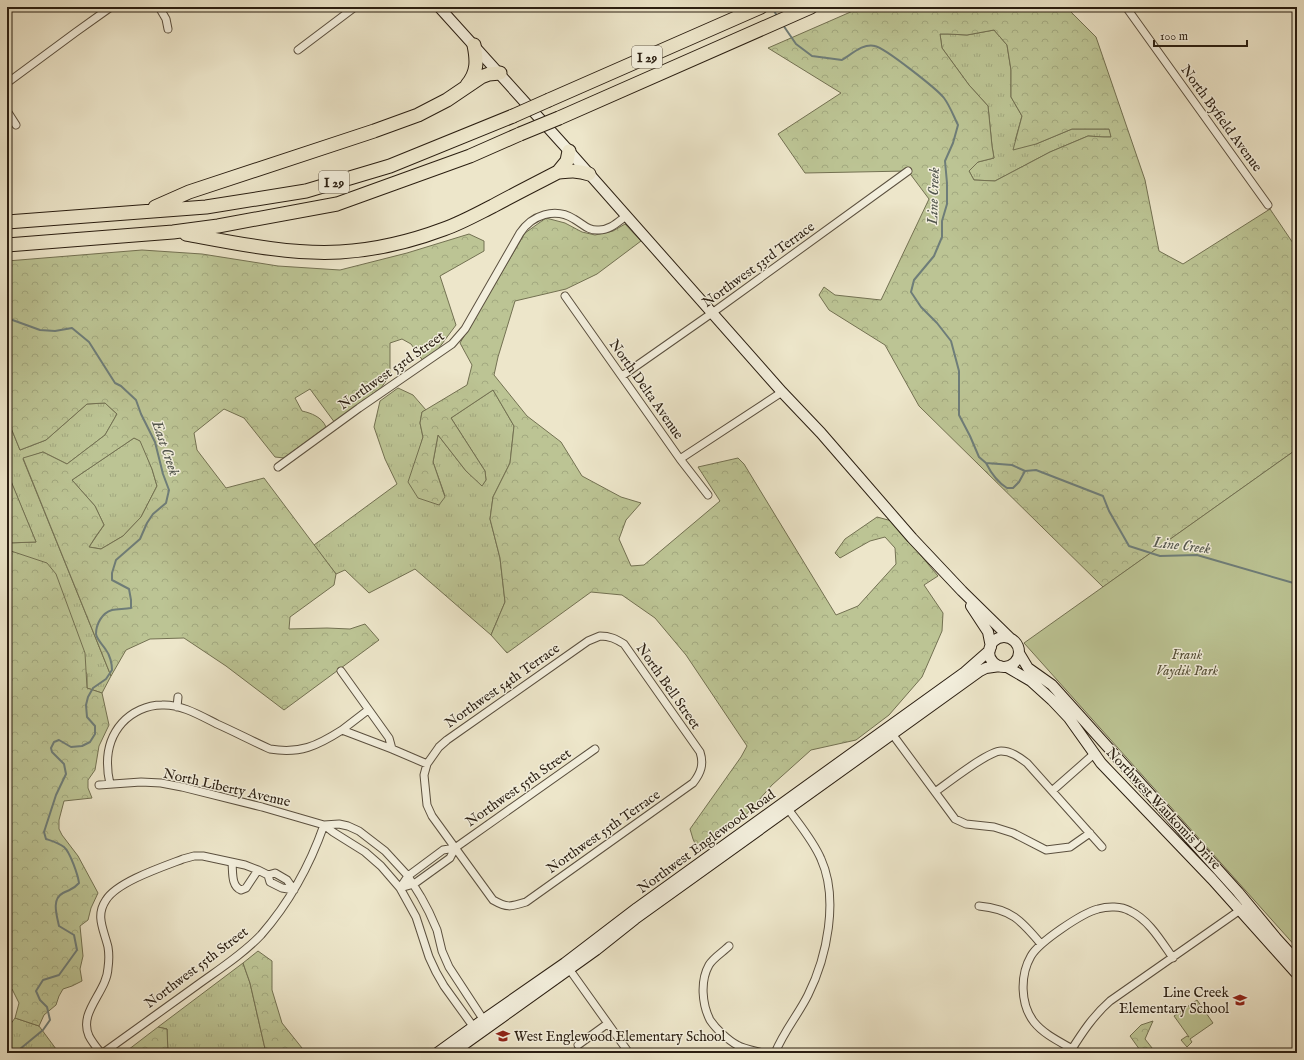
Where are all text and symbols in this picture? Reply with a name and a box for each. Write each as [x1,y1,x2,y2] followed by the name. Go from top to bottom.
[1154,22,1247,48] scale bar
[1160,29,1188,44] text: 100 m
[632,46,662,68] road number: I 29
[1176,62,1266,176] street label: North Byfield Avenue
[923,167,944,226] water label: Line Creek
[319,171,349,193] road number: I 29
[699,218,819,312] street label: Northwest 53rd Terrace
[335,327,448,414] street label: Northwest 53rd Street
[605,336,688,443] street label: North Delta Avenue
[147,417,184,478] water label: East Creek
[1151,532,1212,558] water label: Line Creek
[442,639,564,732] street label: Northwest 54th Terrace
[632,640,705,733] street label: North Bell Street
[1156,646,1218,680] park label: Frank Vaydik Park
[462,744,575,831] street label: Northwest 55th Street
[1102,744,1225,874] street label: Northwest Waukomis Drive
[161,765,293,811] street label: North Liberty Avenue
[634,785,779,898] street label: Northwest Englewood Road
[543,786,664,878] street label: Northwest 55th Terrace
[141,923,252,1013] street label: Northwest 55th Street
[1119,984,1230,1018] place label: Line Creek Elementary School
[1232,992,1248,1008] school or university icon: Line Creek Elementary School
[495,1028,511,1044] school or university icon: West Englewood Elementary School
[514,1028,726,1046] place label: West Englewood Elementary School

